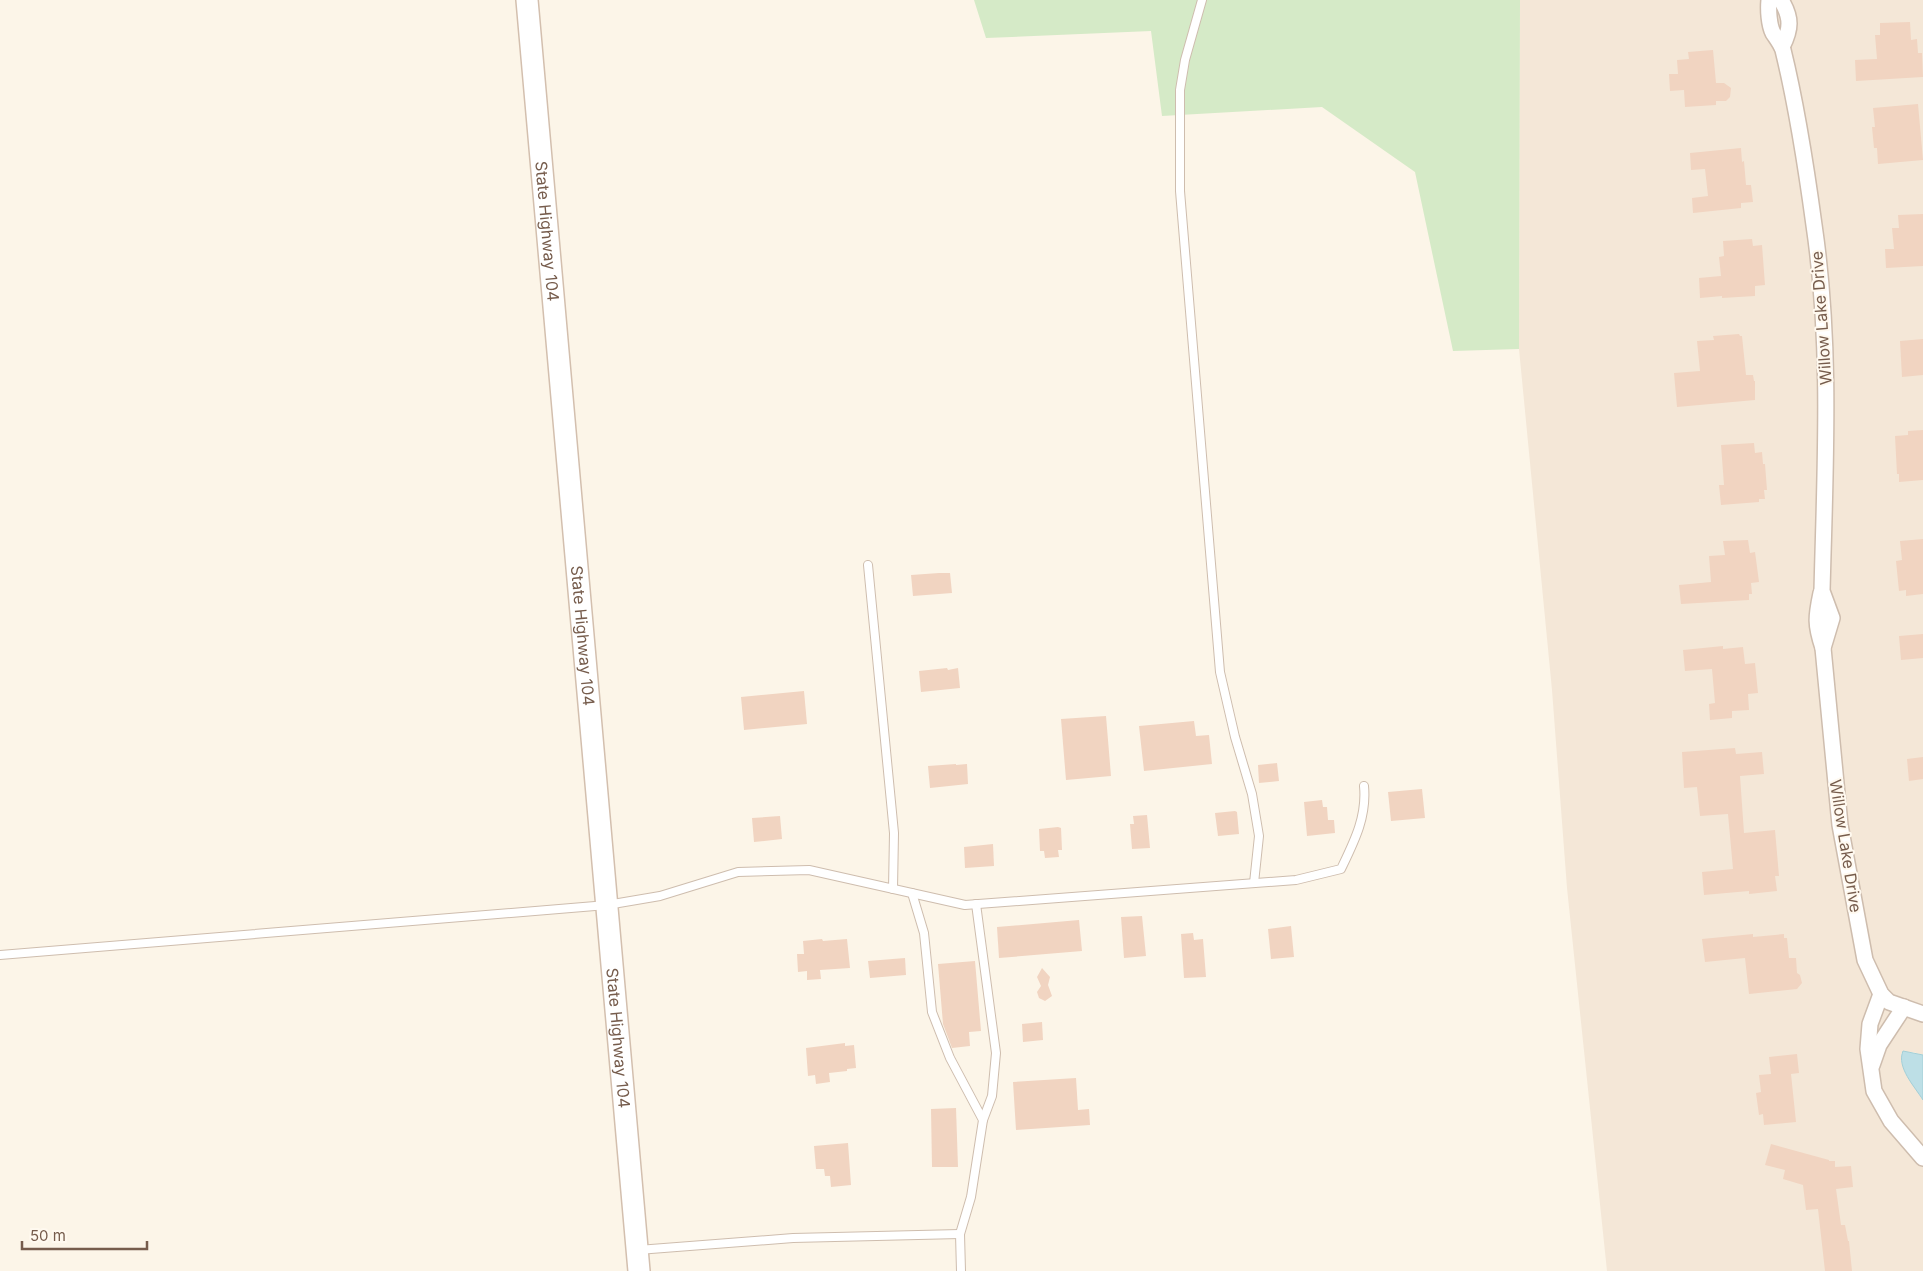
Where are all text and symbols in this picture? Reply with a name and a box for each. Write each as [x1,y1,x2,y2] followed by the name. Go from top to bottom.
[531,160,564,302] street label: State Highway 104
[1806,250,1836,386] street label: Willow Lake Drive
[567,565,599,707] street label: State Highway 104
[1826,778,1866,914] street label: Willow Lake Drive
[602,967,635,1109] street label: State Highway 104
[22,1218,148,1250] scale bar
[30,1226,66,1245] text: 50 m

